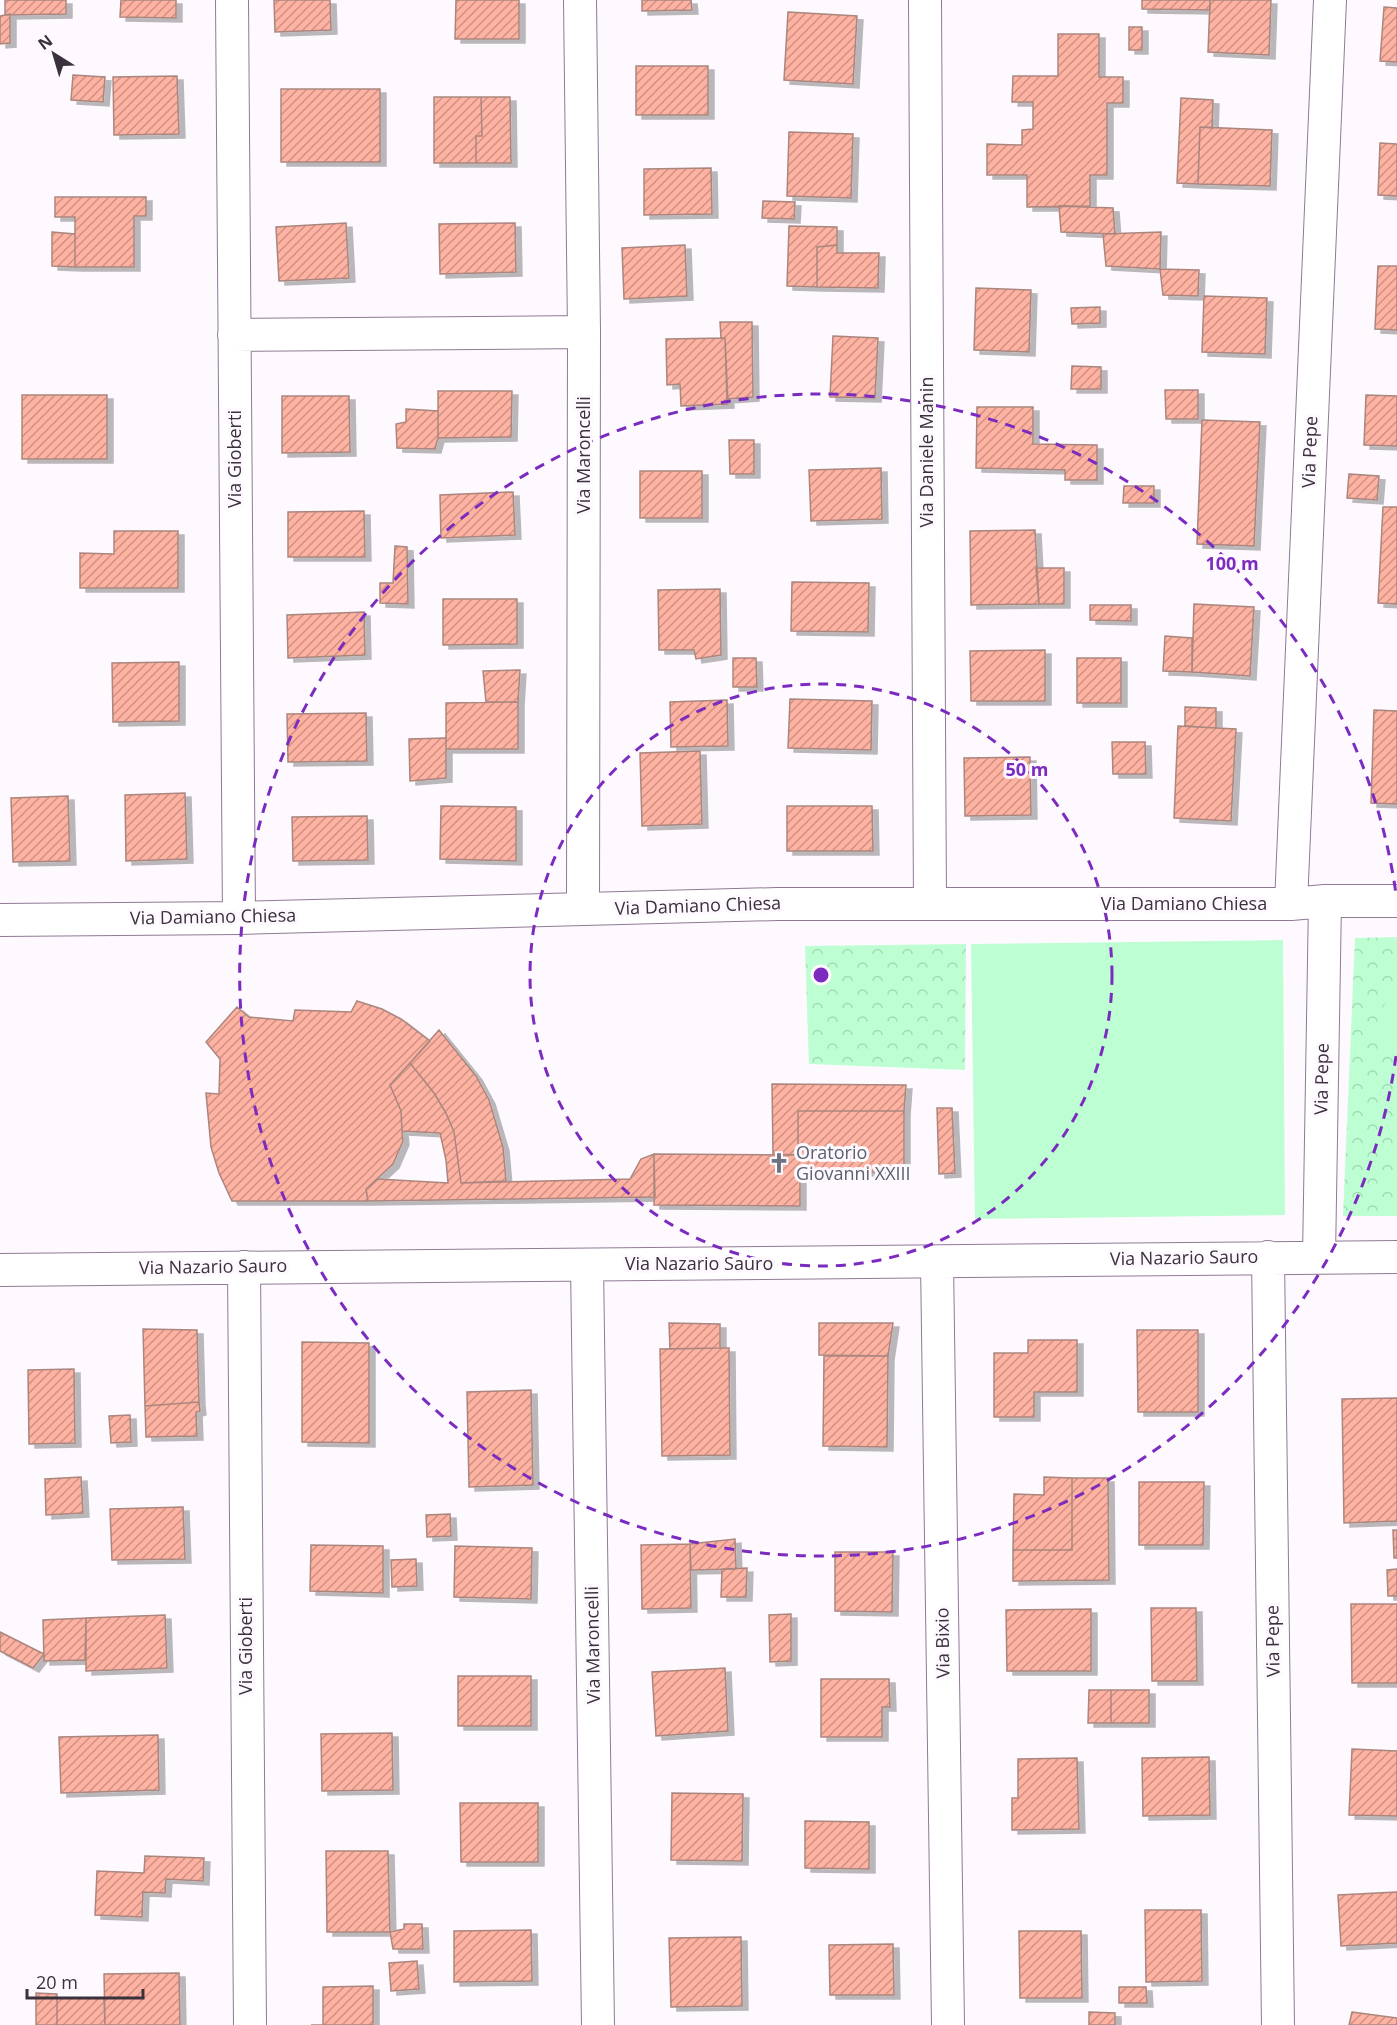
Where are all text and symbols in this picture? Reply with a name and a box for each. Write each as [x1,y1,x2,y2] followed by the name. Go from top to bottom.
[24,24,84,84] north arrow
[33,29,57,55] text: N
[914,377,938,527] street label: Via Daniele Manin
[571,396,595,514] street label: Via Maroncelli
[222,410,246,508] street label: Via Gioberti
[1296,416,1322,488] street label: Via Pepe
[1205,551,1259,575] text: 100 m
[1006,757,1048,781] text: 50 m
[614,890,782,920] street label: Via Damiano Chiesa
[1101,891,1267,915] street label: Via Damiano Chiesa
[130,903,296,929] street label: Via Damiano Chiesa
[811,965,831,985] centre of rings
[1308,1043,1334,1115] street label: Via Pepe
[796,1140,911,1185] place label: Oratorio Giovanni XXIII
[767,1151,791,1175] church icon: Oratorio Giovanni XXIII
[1110,1244,1258,1270] street label: Via Nazario Sauro
[625,1251,773,1275] street label: Via Nazario Sauro
[139,1253,287,1279] street label: Via Nazario Sauro
[579,1586,605,1704] street label: Via Maroncelli
[233,1597,257,1695] street label: Via Gioberti
[1259,1605,1285,1677] street label: Via Pepe
[929,1607,955,1679] street label: Via Bixio
[27,1962,142,2000] scale bar
[36,1970,78,1994] text: 20 m

